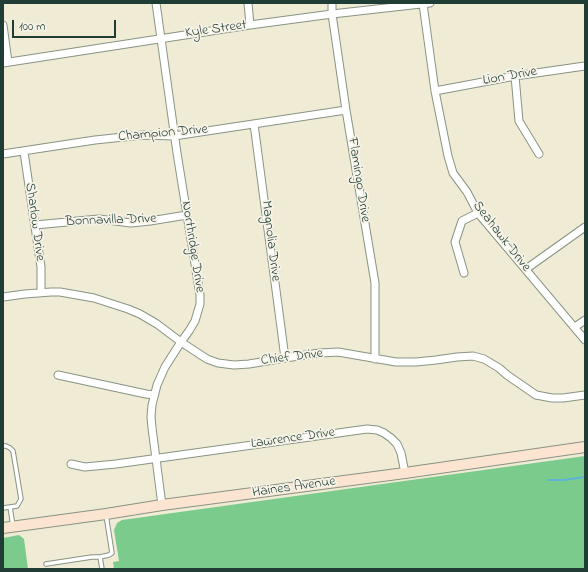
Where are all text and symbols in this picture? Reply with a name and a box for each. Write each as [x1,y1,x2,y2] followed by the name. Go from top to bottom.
[14,12,118,38] scale bar
[184,17,248,43] street label: Kyle Street
[19,18,46,36] text: 100 m
[482,64,538,90] street label: Lion Drive
[118,122,208,146] street label: Champion Drive
[343,136,373,224] street label: Flamingo Drive
[20,182,48,262] street label: Sharlow Drive
[468,198,534,276] street label: Seahawk Drive
[176,200,208,294] street label: Northridge Drive
[257,200,283,282] street label: Magnolia Drive
[65,211,157,231] street label: Bonnavilla Drive
[260,346,324,370] street label: Chief Drive
[250,425,336,453] street label: Lawrence Drive
[251,474,337,502] street label: Haines Avenue

